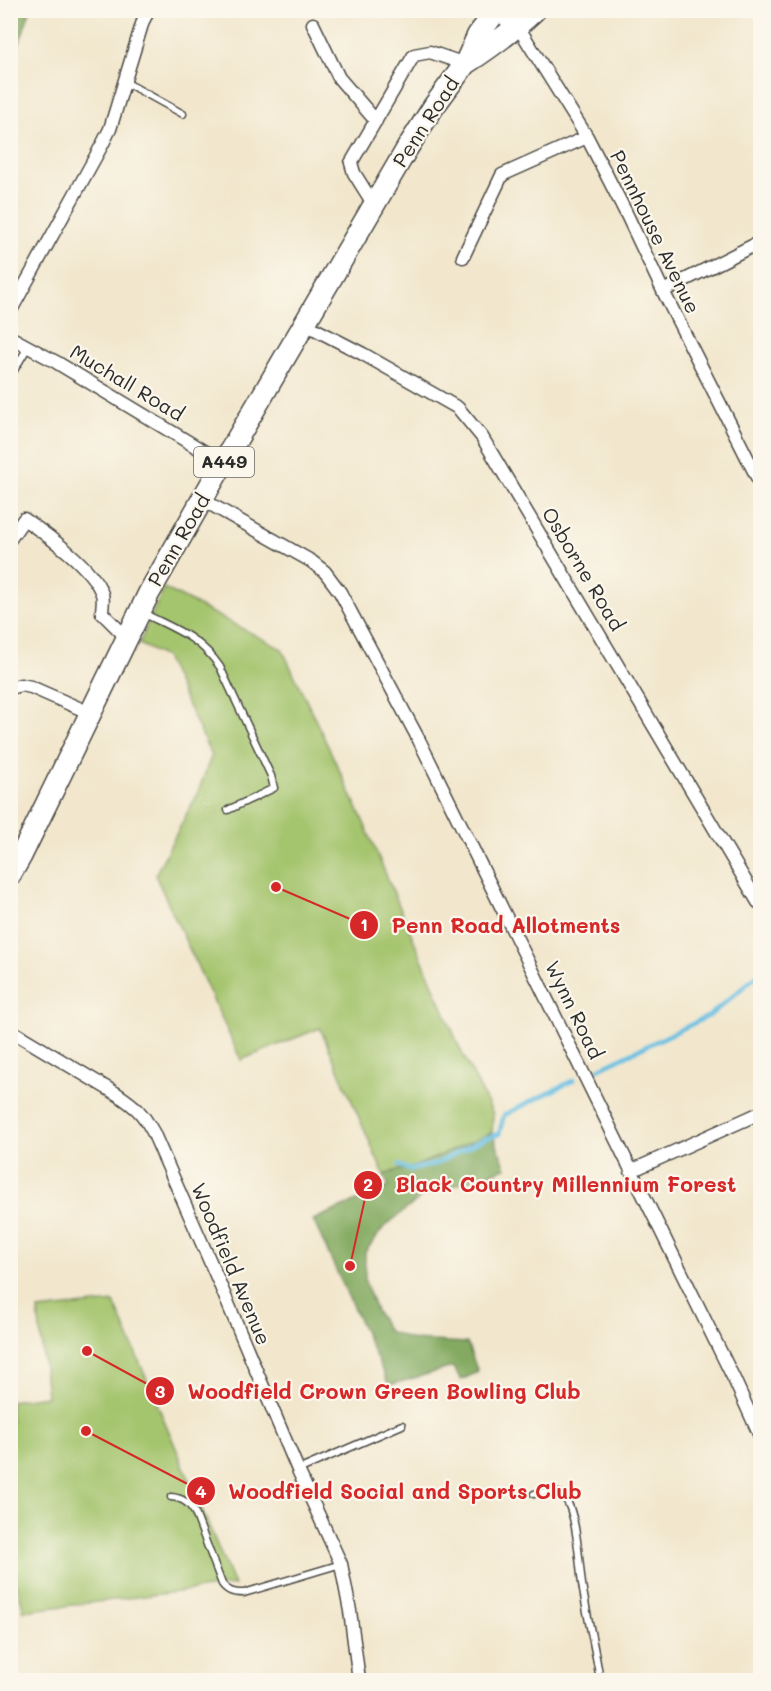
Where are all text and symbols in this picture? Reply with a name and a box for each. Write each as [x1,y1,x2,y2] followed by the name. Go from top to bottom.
[386,71,464,172] street label: Penn Road
[605,146,707,317] street label: Pennhouse Avenue
[66,338,189,426] street label: Muchall Road
[194,447,254,477] road number: A449
[141,488,215,591] street label: Penn Road
[537,502,631,635] street label: Osborne Road
[349,906,632,945] callout: Penn Road Allotments
[392,911,620,938] text: Penn Road Allotments
[360,912,368,936] text: 1
[540,956,610,1063] street label: Wynn Road
[353,1165,748,1204] callout: Black Country Millennium Forest
[396,1170,736,1198] text: Black Country Millennium Forest
[363,1172,373,1196] text: 2
[186,1179,278,1349] street label: Woodfield Avenue
[145,1372,593,1411] callout: Woodfield Crown Green Bowling Club
[187,1377,581,1404] text: Woodfield Crown Green Bowling Club
[155,1379,166,1403] text: 3
[186,1472,593,1511] callout: Woodfield Social and Sports Club
[228,1477,582,1504] text: Woodfield Social and Sports Club
[195,1479,207,1503] text: 4

